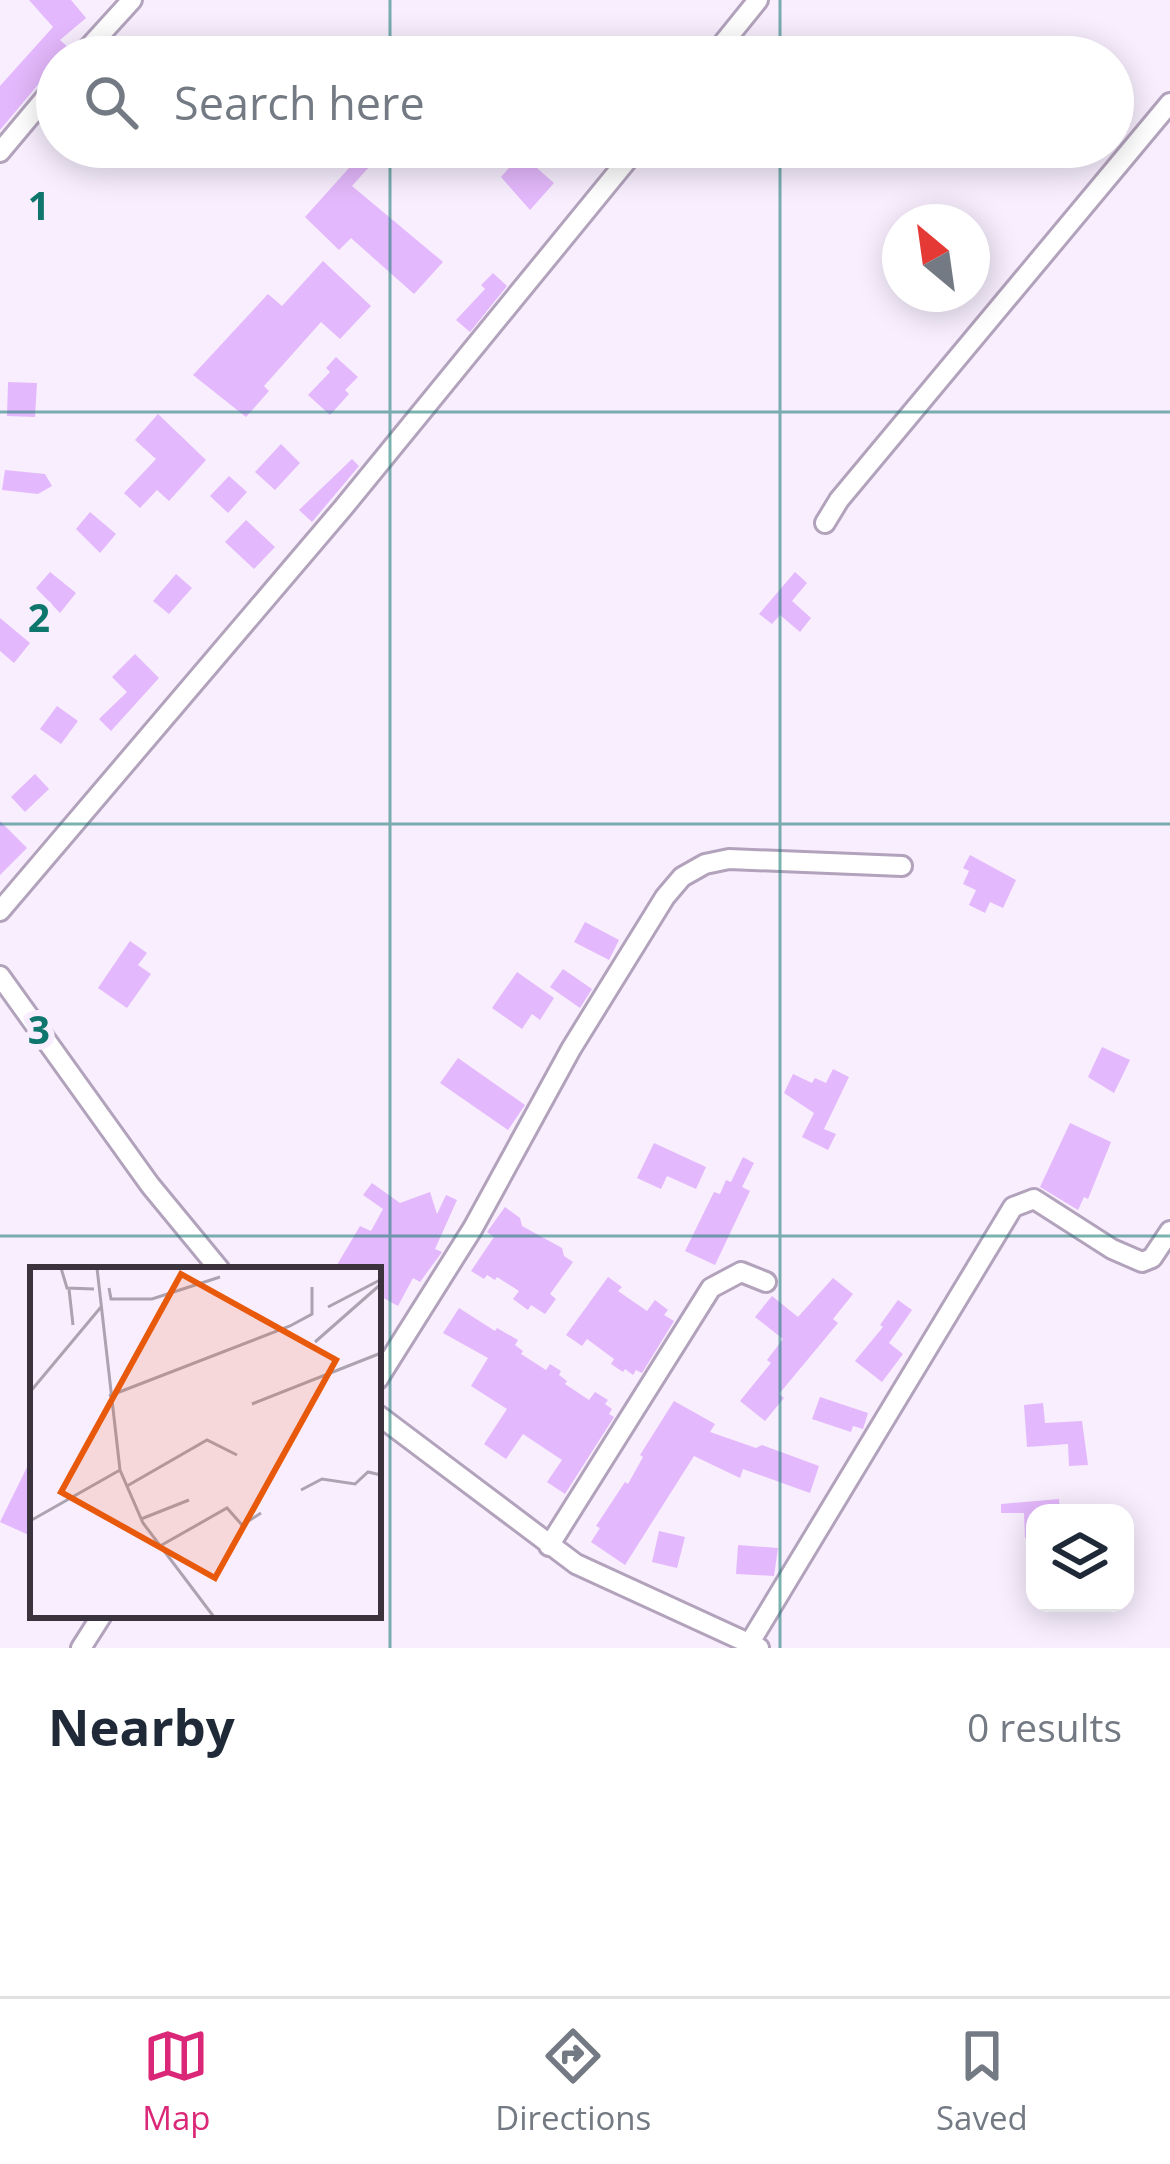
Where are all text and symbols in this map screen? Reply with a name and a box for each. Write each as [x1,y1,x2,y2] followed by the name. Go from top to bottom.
[36,36,1134,168] search box
[78,69,144,135] icon: search
[174,72,425,133] text: Search here
[28,178,50,231] text: 1
[882,204,990,312] north arrow
[28,590,50,643] text: 2
[28,1002,50,1055] text: 3
[30,1267,381,1618] inset map
[1026,1504,1134,1612] map controls
[1026,1504,1134,1612] button: layers
[48,1691,235,1761] text: Nearby
[967,1700,1122,1753] text: 0 results
[142,2023,211,2140] tab: Map
[495,2023,651,2140] tab: Directions
[936,2023,1028,2140] tab: Saved

